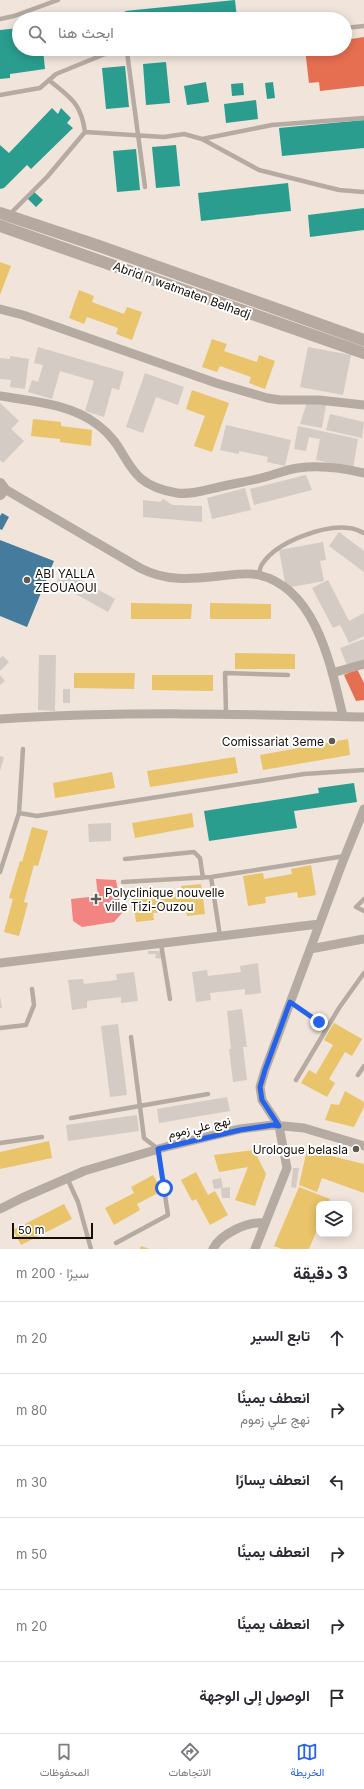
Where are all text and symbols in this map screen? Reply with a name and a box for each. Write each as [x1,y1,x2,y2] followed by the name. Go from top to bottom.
[12,12,352,56] search box
[26,23,48,45] icon: search
[58,23,114,42] text: ابحث هنا
[111,258,253,322] street label: Abrid n watmaten Belhadj
[35,566,97,595] place label: ABI YALLA ZEOUAOUI
[22,575,32,585] marker: ABI YALLA ZEOUAOUI
[222,734,324,749] place label: Comissariat 3eme
[327,736,337,746] marker: Comissariat 3eme
[105,885,224,914] place label: Polyclinique nouvelle ville Tizi-Ouzou
[90,893,102,905] marker: Polyclinique nouvelle ville Tizi-Ouzou
[310,1013,328,1031] route end
[166,1112,233,1144] street label: نهج علي زموم
[253,1142,348,1157] place label: Urologue belasla
[351,1144,361,1154] marker: Urologue belasla
[155,1179,173,1197] route start
[316,1201,352,1237] map controls
[316,1201,352,1237] button: layers
[12,1221,93,1240] scale bar
[18,1223,44,1237] text: 50 m
[293,1263,348,1283] text: 3 دقيقة
[16,1265,89,1281] text: سيرًا · 200 m
[251,1326,310,1345] text: تابع السير
[326,1327,348,1349] icon: ahead
[16,1330,47,1346] text: 20 m
[237,1388,310,1407] text: انعطف يمينًا
[326,1399,348,1421] icon: right
[16,1402,47,1418] text: 80 m
[240,1411,310,1427] text: نهج علي زموم
[235,1470,310,1489] text: انعطف يسارًا
[326,1471,348,1493] icon: left
[16,1474,47,1490] text: 30 m
[237,1542,310,1561] text: انعطف يمينًا
[326,1543,348,1565] icon: right
[16,1546,47,1562] text: 50 m
[237,1614,310,1633] text: انعطف يمينًا
[326,1615,348,1637] icon: right
[16,1618,47,1634] text: 20 m
[199,1686,310,1705] text: الوصول إلى الوجهة
[326,1687,348,1709] icon: arrive
[40,1741,89,1782] tab: المحفوظات
[168,1741,211,1782] tab: الاتجاهات
[290,1741,324,1782] tab: الخريطة

